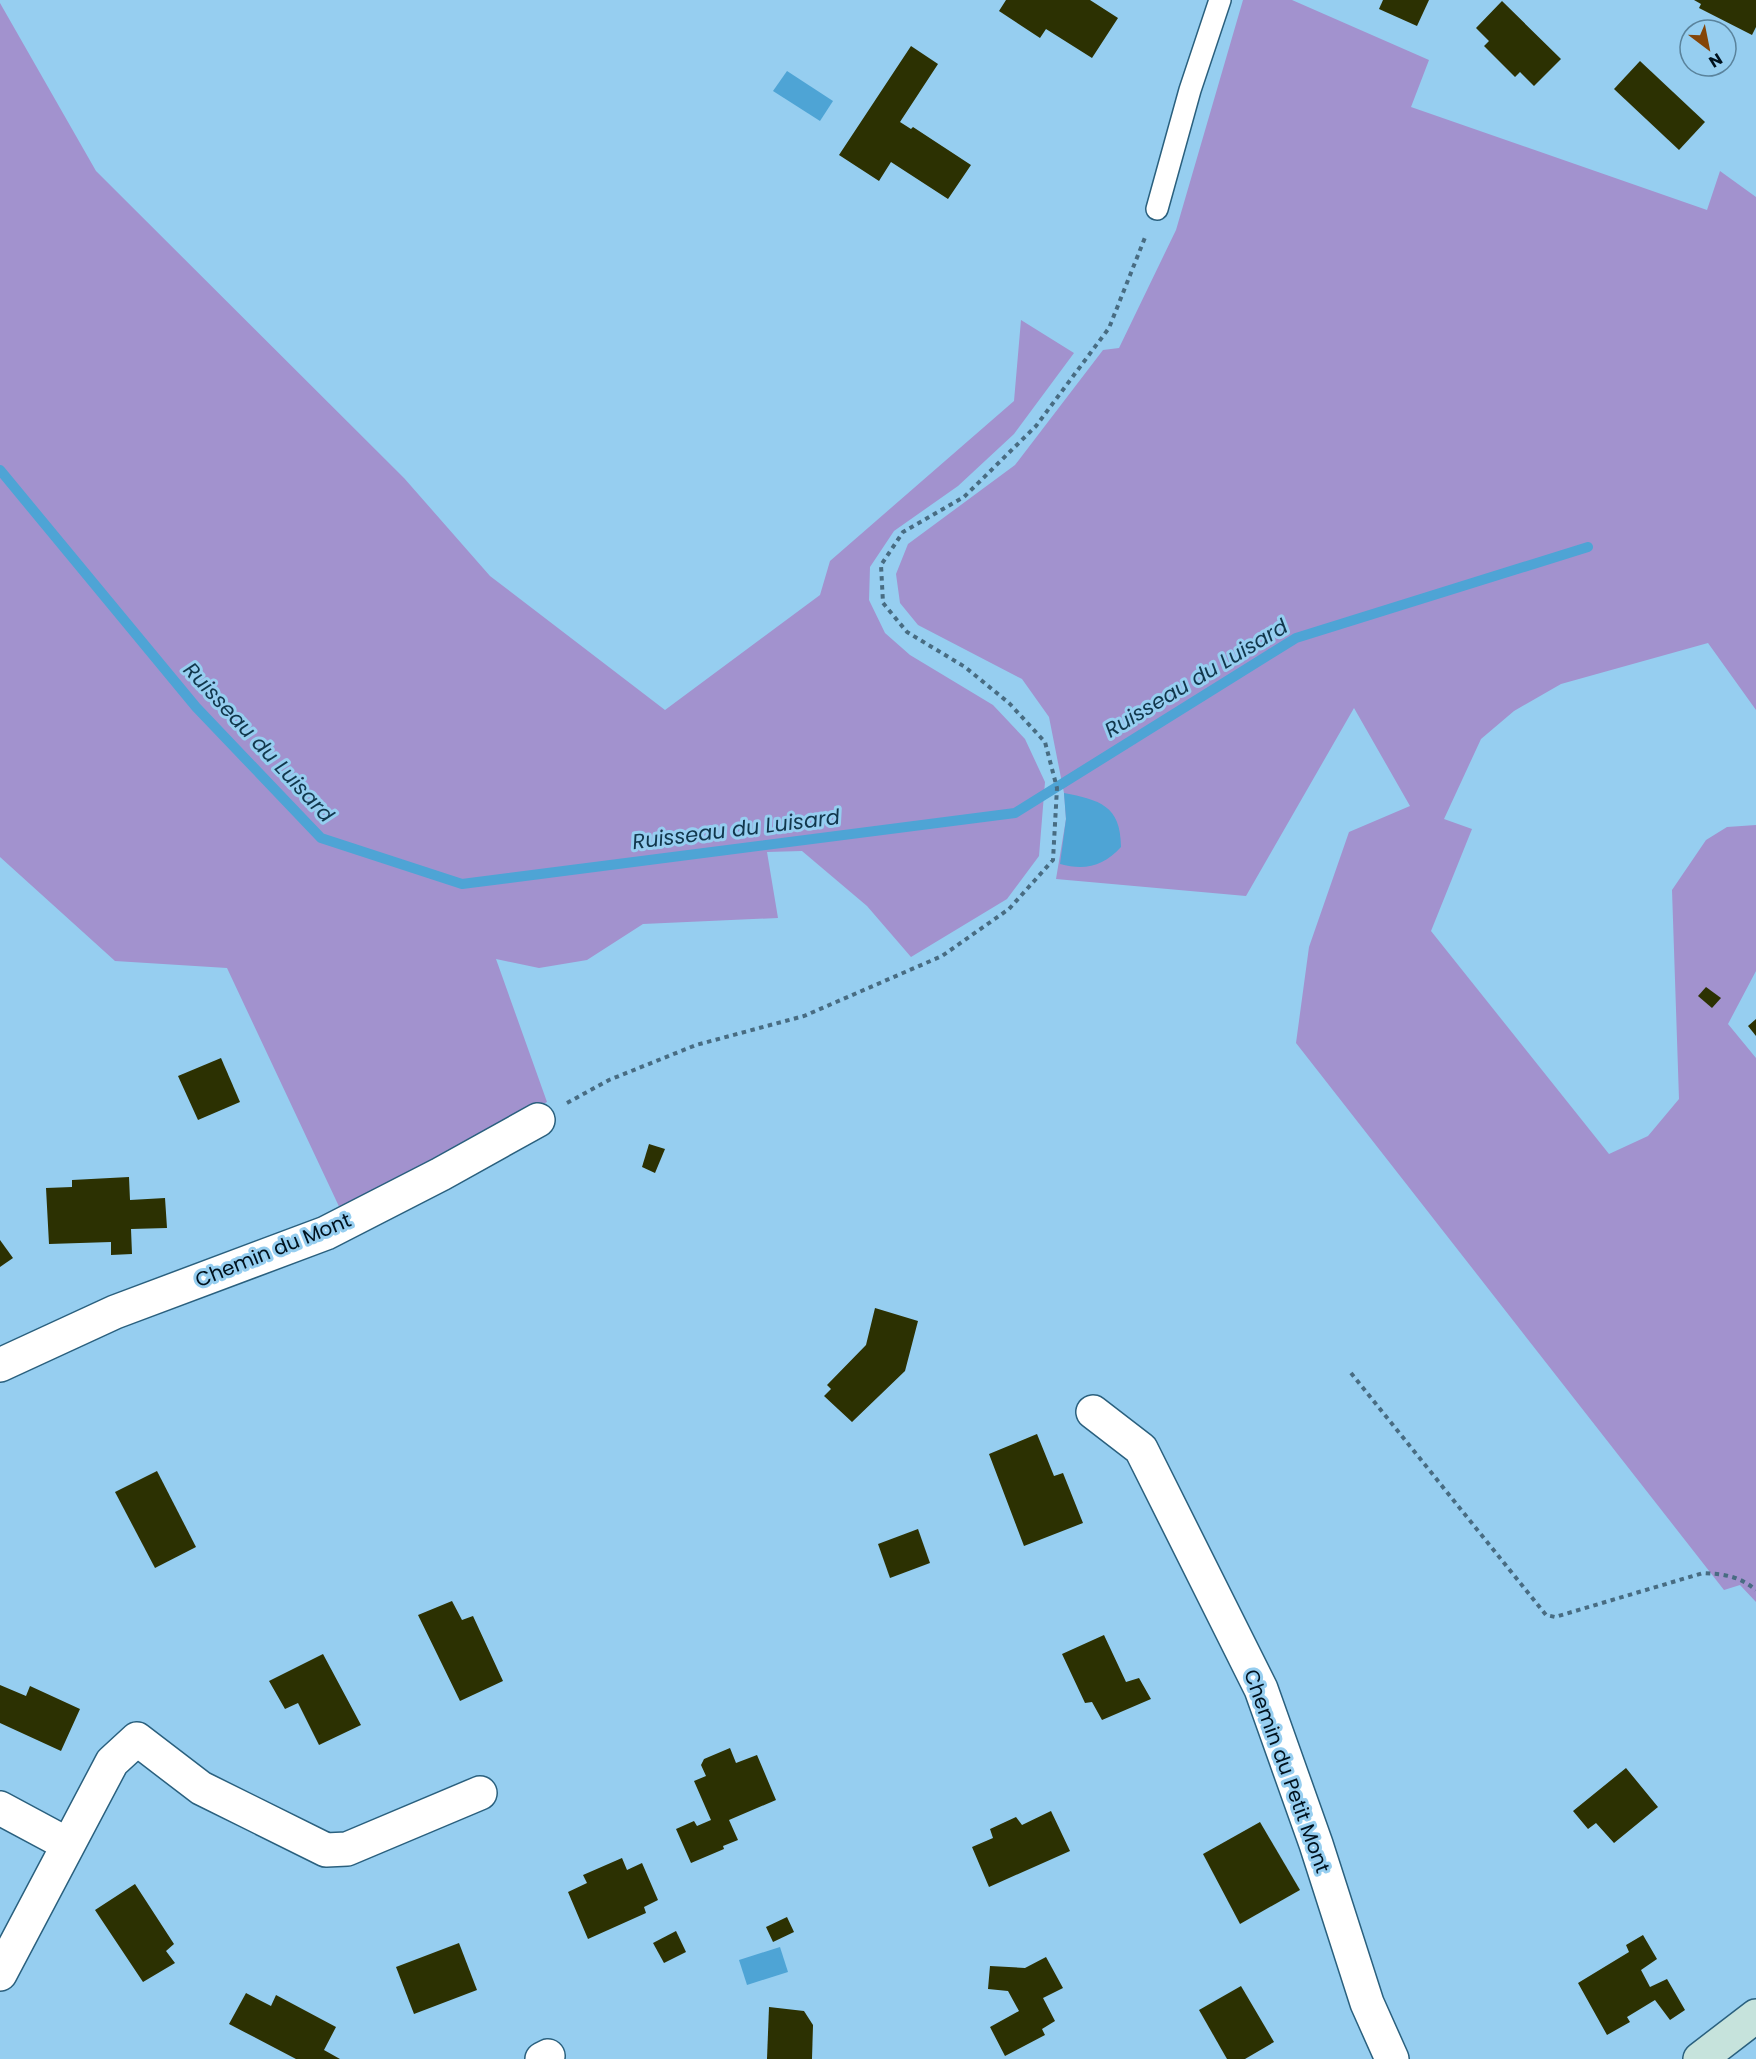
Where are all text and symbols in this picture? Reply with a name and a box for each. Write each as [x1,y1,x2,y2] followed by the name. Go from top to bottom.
[1678,18,1738,78] north arrow
[1704,47,1727,73] text: N
[1099,611,1294,744] water label: Ruisseau du Luisard
[177,656,341,829] water label: Ruisseau du Luisard
[631,802,842,856] water label: Ruisseau du Luisard
[191,1206,355,1294] street label: Chemin du Mont
[1237,1665,1337,1877] street label: Chemin du Petit Mont

